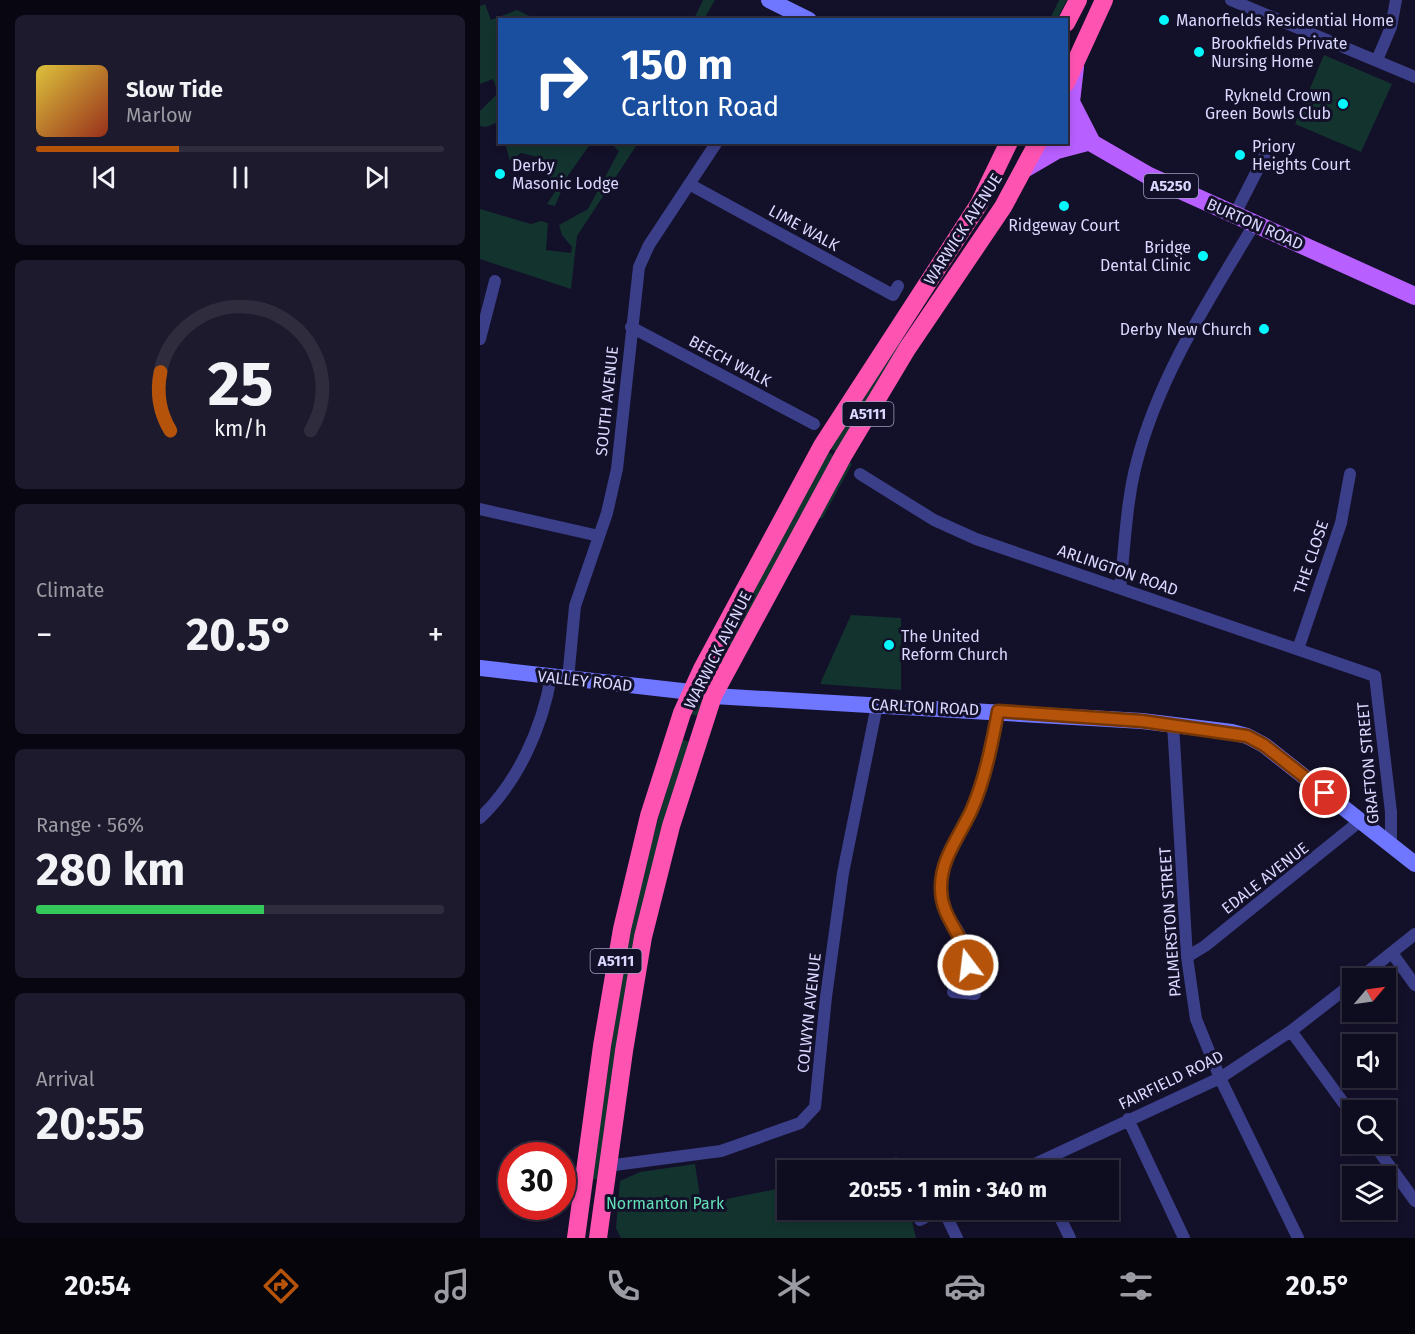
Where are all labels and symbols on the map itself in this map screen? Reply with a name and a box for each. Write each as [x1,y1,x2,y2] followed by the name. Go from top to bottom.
[1176,11,1394,30] place label: Manorfields Residential Home
[1157,13,1171,27] marker: Manorfields Residential Home
[1211,34,1347,71] place label: Brookfields Private Nursing Home
[1192,45,1206,59] marker: Brookfields Private Nursing Home
[1205,86,1331,123] place label: Rykneld Crown Green Bowls Club
[1336,97,1350,111] marker: Rykneld Crown Green Bowls Club
[1252,137,1351,174] place label: Priory Heights Court
[1233,148,1247,162] marker: Priory Heights Court
[512,156,619,193] place label: Derby Masonic Lodge
[493,167,507,181] marker: Derby Masonic Lodge
[920,170,1006,288] street label: WARWICK AVENUE
[1144,174,1198,198] road number: A5250
[1204,194,1306,254] street label: BURTON ROAD
[1057,199,1071,213] marker: Ridgeway Court
[765,201,843,255] street label: LIME WALK
[1008,216,1120,235] place label: Ridgeway Court
[1100,238,1191,275] place label: Bridge Dental Clinic
[1196,249,1210,263] marker: Bridge Dental Clinic
[1120,320,1252,339] place label: Derby New Church
[1257,322,1271,336] marker: Derby New Church
[686,331,775,391] street label: BEECH WALK
[592,345,622,457] street label: SOUTH AVENUE
[842,402,894,426] road number: A5111
[1290,518,1332,596] street label: THE CLOSE
[1055,540,1181,600] street label: ARLINGTON ROAD
[680,588,756,712] street label: WARWICK AVENUE
[901,627,1008,664] place label: The United Reform Church
[882,638,896,652] marker: The United Reform Church
[537,667,633,695] street label: VALLEY ROAD
[870,695,980,719] street label: CARLTON ROAD
[1353,700,1383,825] street label: GRAFTON STREET
[1299,767,1350,818] pin
[1218,838,1312,918] street label: EDALE AVENUE
[1155,846,1185,997] street label: PALMERSTON STREET
[936,933,1000,997] position arrow
[590,949,642,973] road number: A5111
[793,952,825,1074] street label: COLWYN AVENUE
[1342,968,1396,1022] north arrow
[1116,1046,1226,1114] street label: FAIRFIELD ROAD
[498,1142,576,1220] speed limit sign: 30
[606,1194,725,1213] park label: Normanton Park

